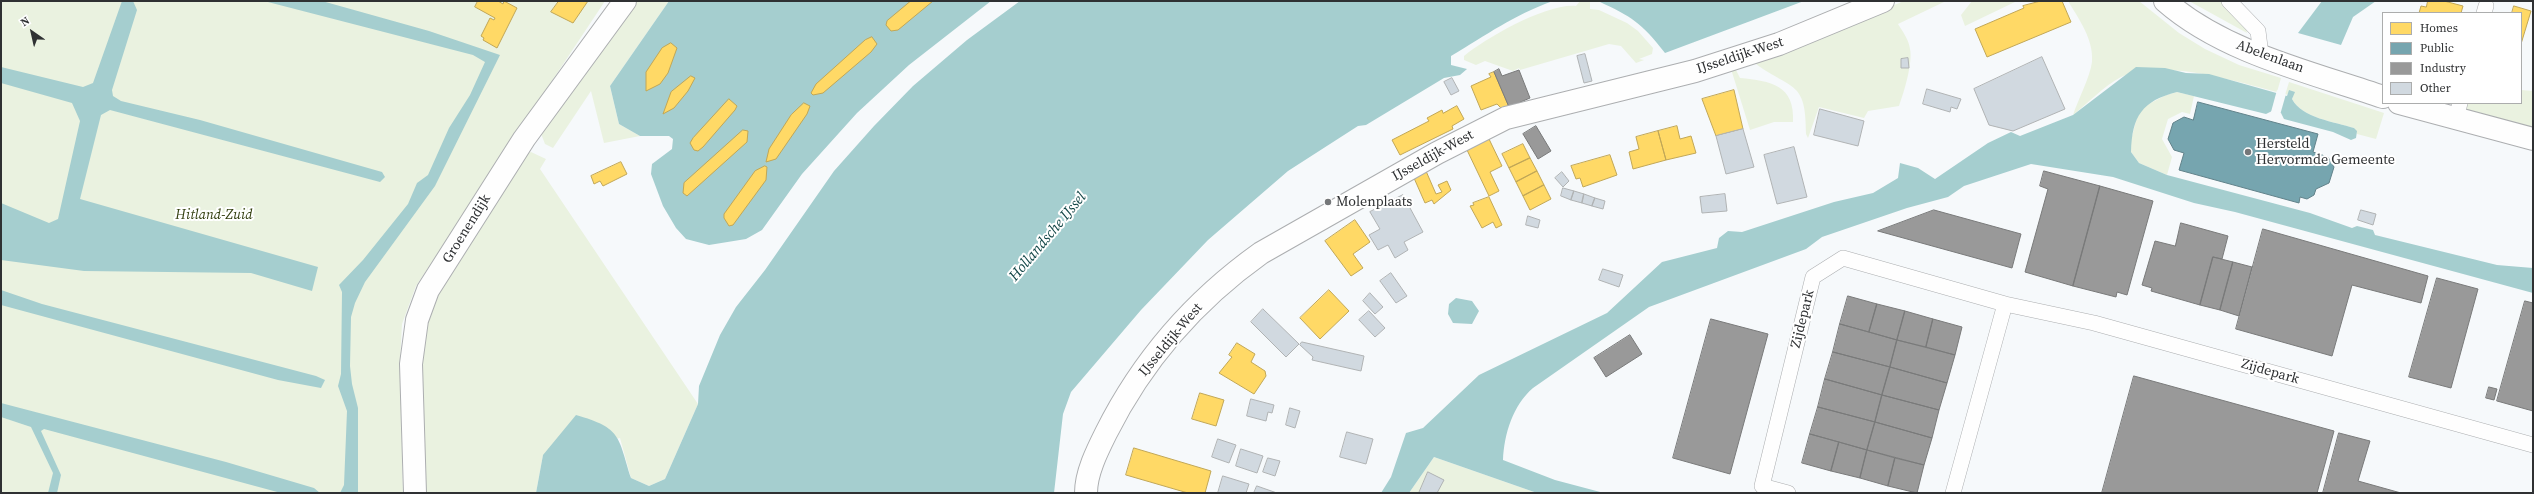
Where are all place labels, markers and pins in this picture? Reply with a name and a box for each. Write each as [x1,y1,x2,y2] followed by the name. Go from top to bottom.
[2256,136,2395,168] place label: Hersteld Hervormde Gemeente
[2243,147,2253,157] marker: Hersteld Hervormde Gemeente
[1336,194,1412,210] place label: Molenplaats
[1323,197,1333,207] marker: Molenplaats

